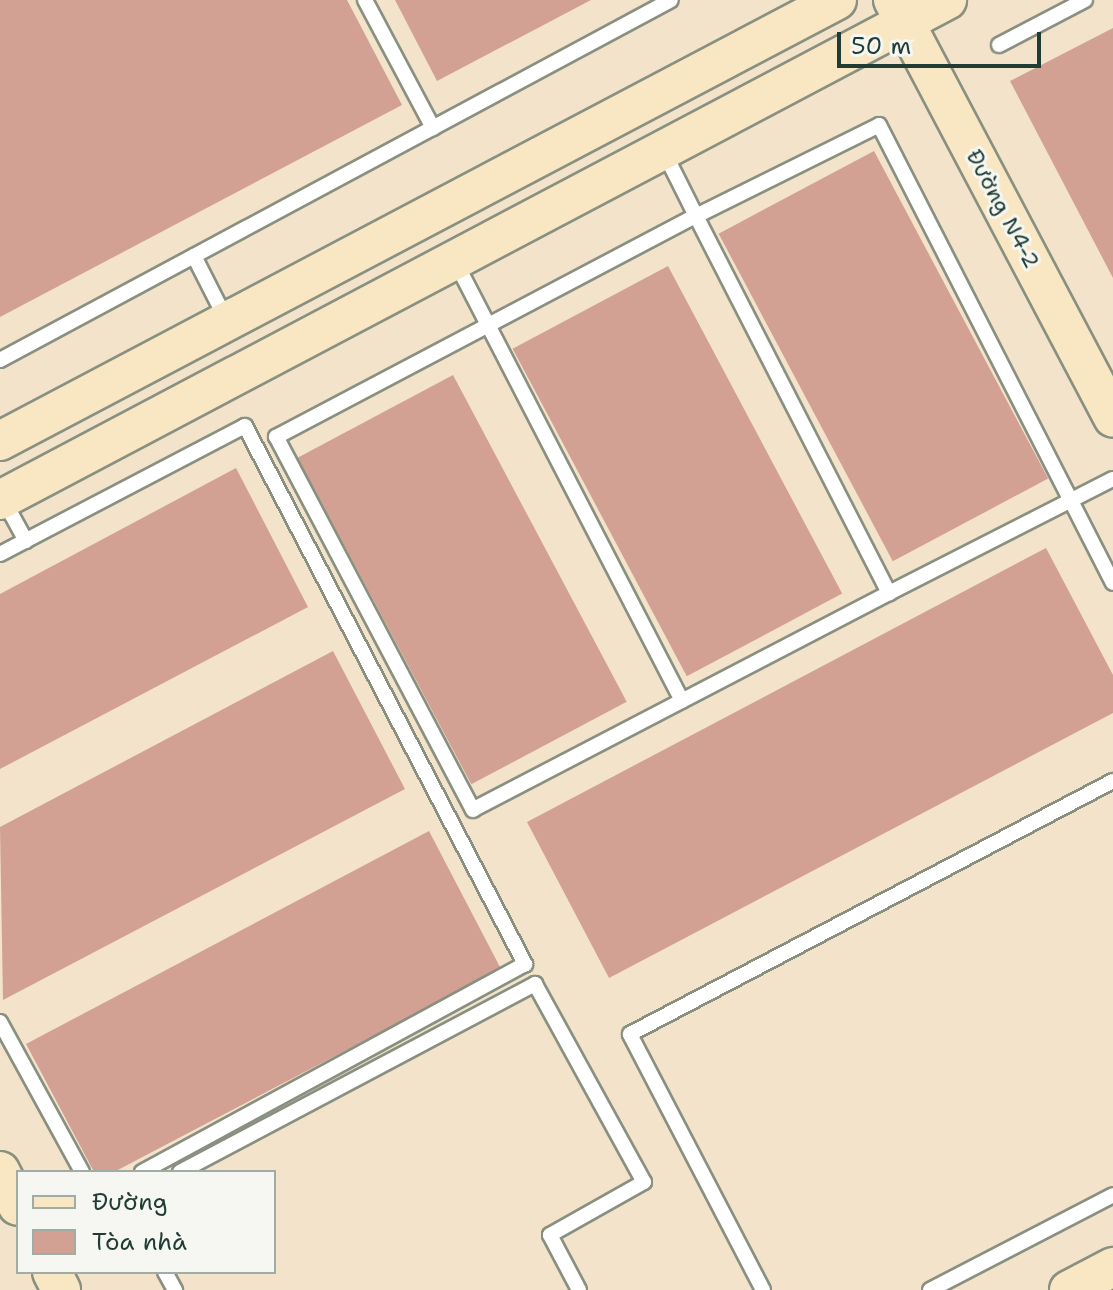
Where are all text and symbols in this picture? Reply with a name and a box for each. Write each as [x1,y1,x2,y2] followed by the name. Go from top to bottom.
[841,16,1045,66] scale bar
[851,30,911,62] text: 50 m
[961,145,1045,273] street label: Đường N4-2
[16,1170,276,1274] legend
[92,1186,167,1218] text: Đường
[92,1226,187,1258] text: Tòa nhà

